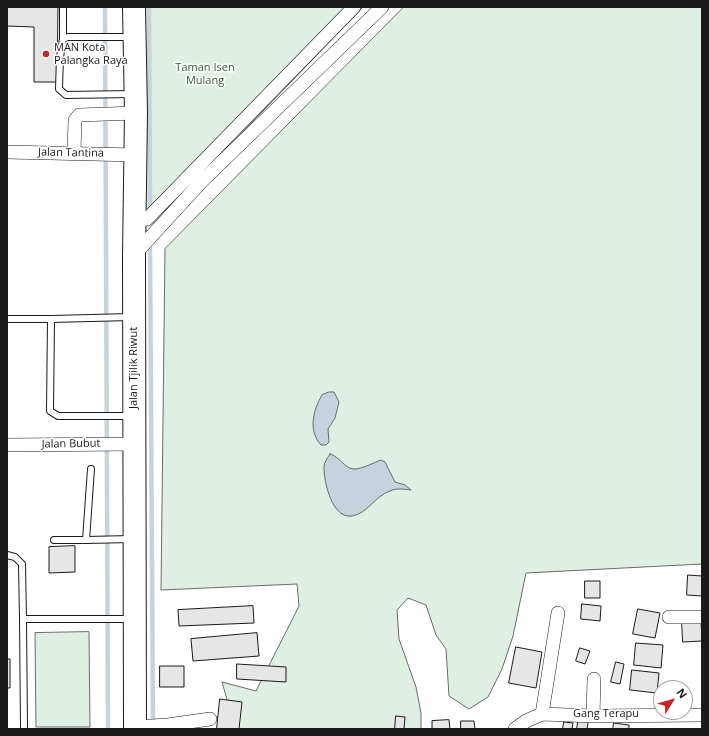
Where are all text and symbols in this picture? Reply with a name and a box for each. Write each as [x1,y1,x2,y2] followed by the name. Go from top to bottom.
[54,41,128,67] place label: MAN Kota Palangka Raya
[41,49,51,59] marker: MAN Kota Palangka Raya
[175,61,235,87] park label: Taman Isen Mulang
[38,146,104,160] street label: Jalan Tantina
[127,327,141,409] street label: Jalan Tjilik Riwut
[41,437,101,451] street label: Jalan Bubut
[653,680,693,720] north arrow
[673,685,691,701] text: N
[573,707,639,721] street label: Gang Terapu

